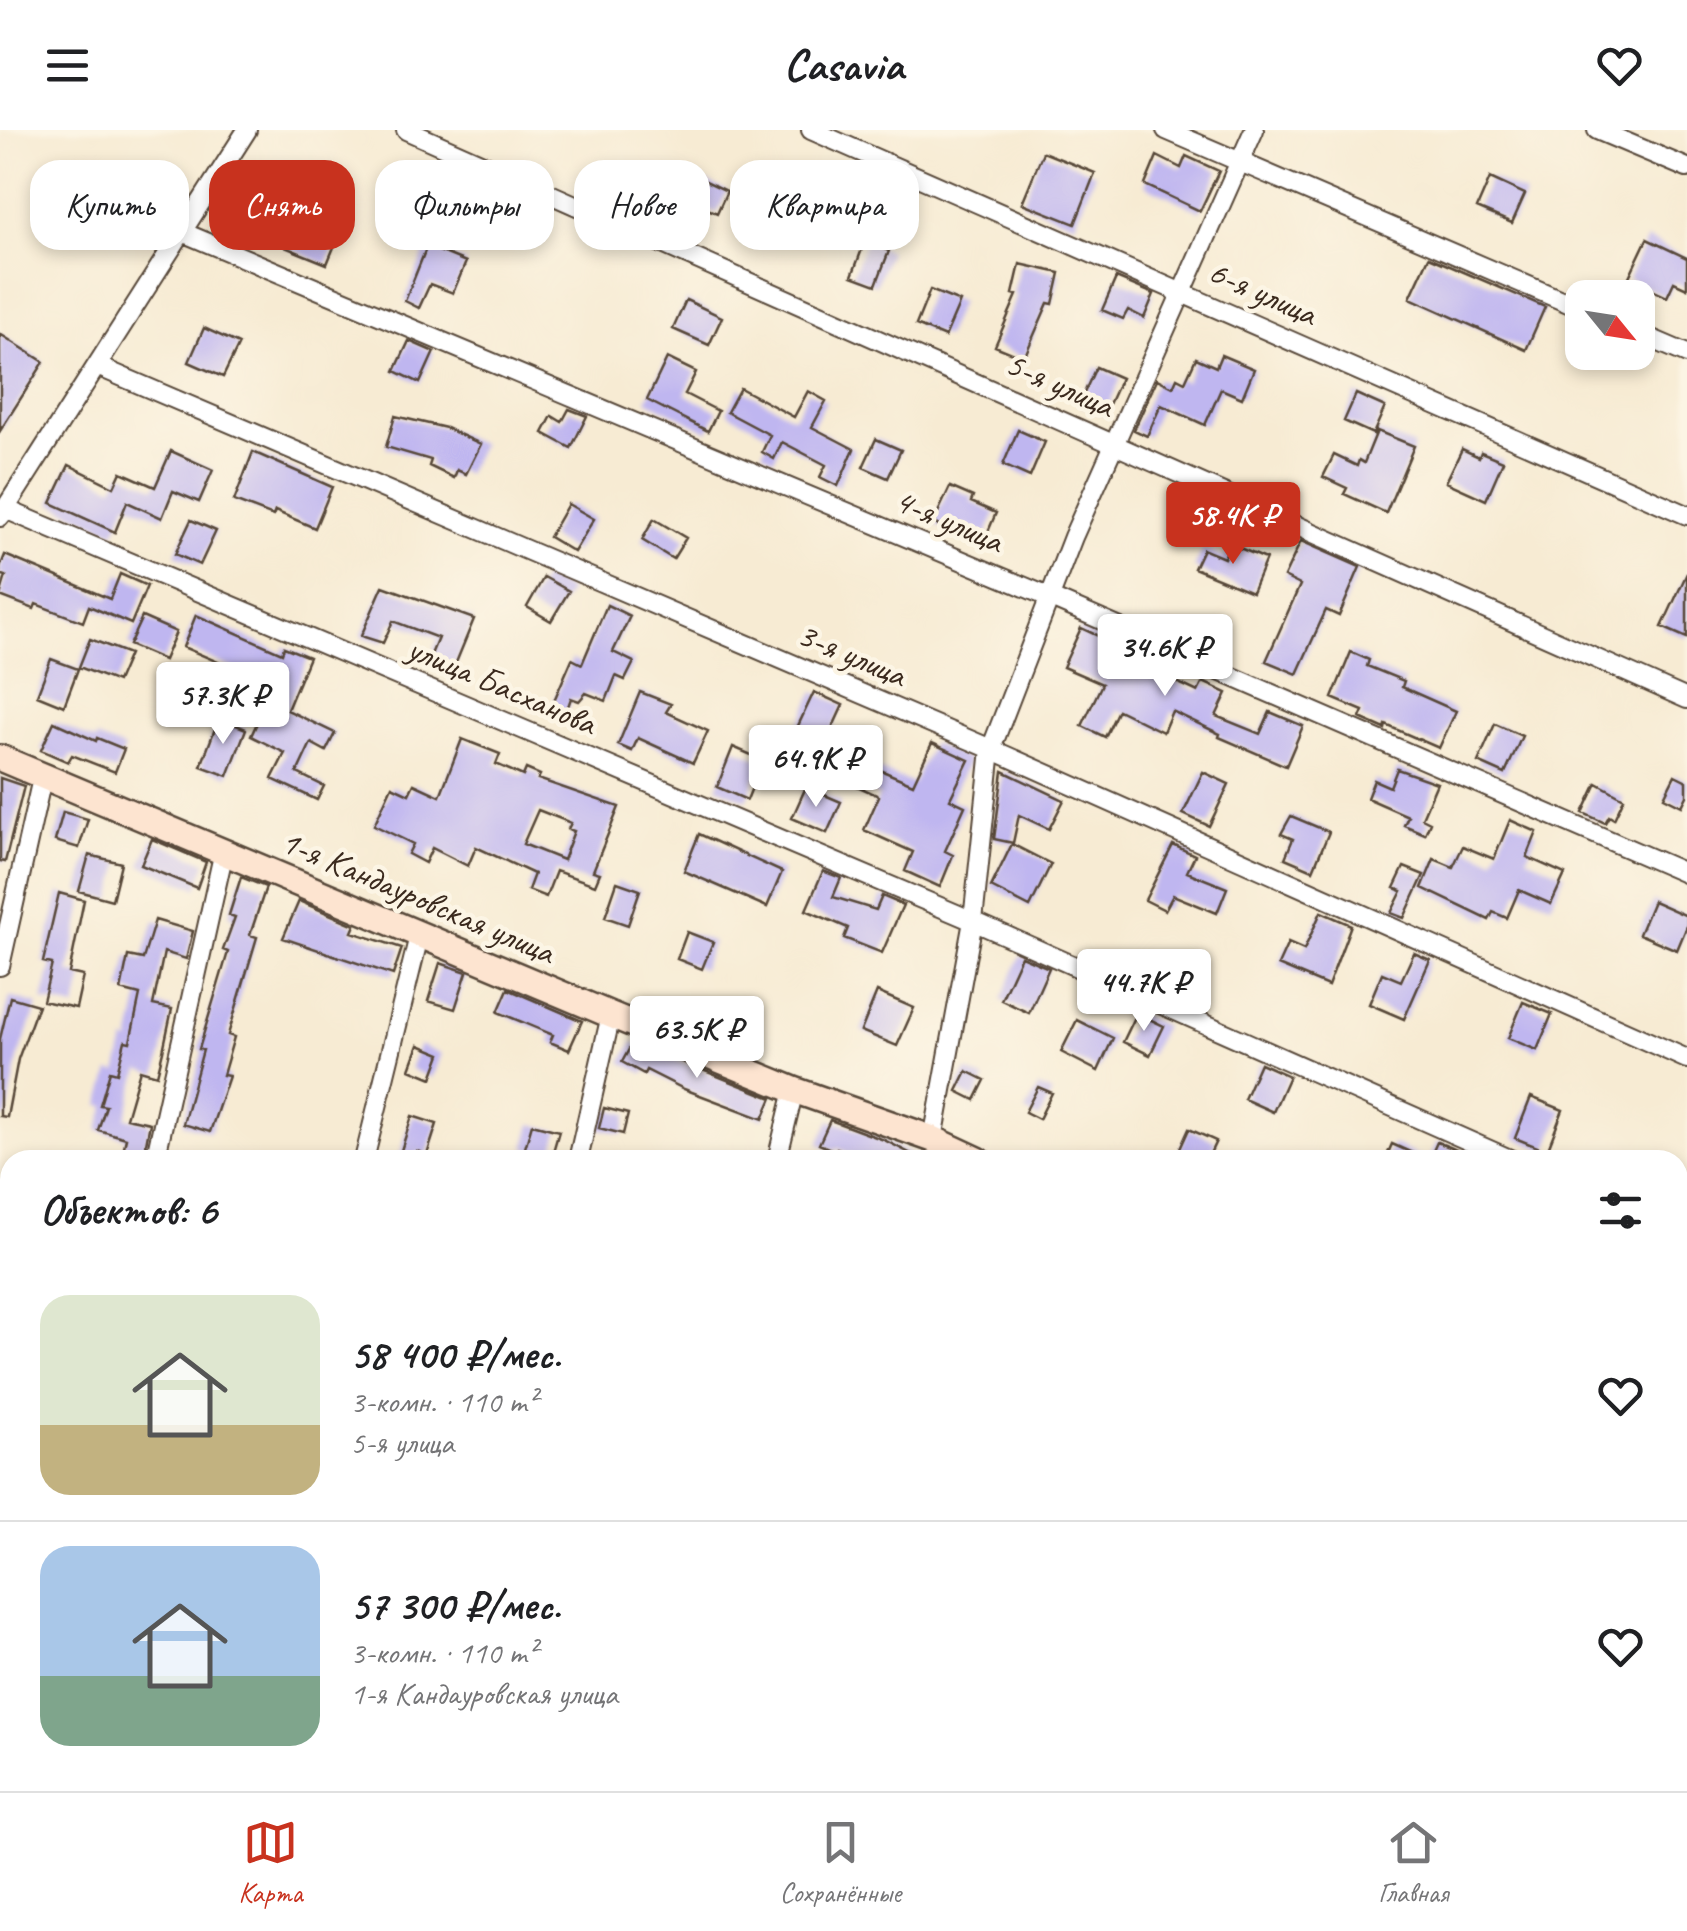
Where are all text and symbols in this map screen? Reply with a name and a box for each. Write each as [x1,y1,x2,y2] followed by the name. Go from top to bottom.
[784,37,903,94] text: Casavia
[40,38,95,93] icon: menu
[1592,38,1647,93] icon: heart
[30,160,189,250] chip: Купить
[209,160,355,250] chip: Снять
[375,160,554,250] chip: Фильтры
[574,160,710,250] chip: Новое
[730,160,919,250] chip: Квартира
[1202,249,1326,337] street label: 6-я улица
[1565,280,1655,370] north arrow
[1565,280,1655,370] map controls
[999,341,1123,429] street label: 5-я улица
[888,478,1012,564] street label: 4-я улица
[1141,482,1325,567] pin: 58.4K ₽
[1188,494,1278,535] text: 58.4K ₽
[791,612,915,698] street label: 3-я улица
[1073,614,1257,699] pin: 34.6K ₽
[399,625,605,746] street label: улица Басханова
[1120,626,1210,667] text: 34.6K ₽
[131,662,315,747] pin: 57.3K ₽
[178,674,268,715] text: 57.3K ₽
[724,725,908,810] pin: 64.9K ₽
[771,737,861,778] text: 64.9K ₽
[274,819,564,975] street label: 1-я Кандауровская улица
[1052,949,1236,1034] pin: 44.7K ₽
[1099,961,1189,1002] text: 44.7K ₽
[605,996,789,1081] pin: 63.5K ₽
[652,1008,742,1049] text: 63.5K ₽
[1593,1183,1648,1238] icon: filters
[40,1184,217,1237] text: Объектов: 6
[350,1328,561,1381] text: 58 400 ₽/мес.
[120,1335,240,1455] icon: home
[1593,1368,1648,1423] icon: heart
[350,1381,537,1422] text: 3-комн. · 110 m²
[350,1422,454,1463] text: 5-я улица
[350,1579,561,1632] text: 57 300 ₽/мес.
[120,1586,240,1706] icon: home
[1593,1619,1648,1674] icon: heart
[350,1632,537,1673] text: 3-комн. · 110 m²
[350,1673,618,1714] text: 1-я Кандауровская улица
[239,1815,303,1910] tab: Карта
[780,1815,901,1910] tab: Сохранённые
[1378,1815,1448,1910] tab: Главная

